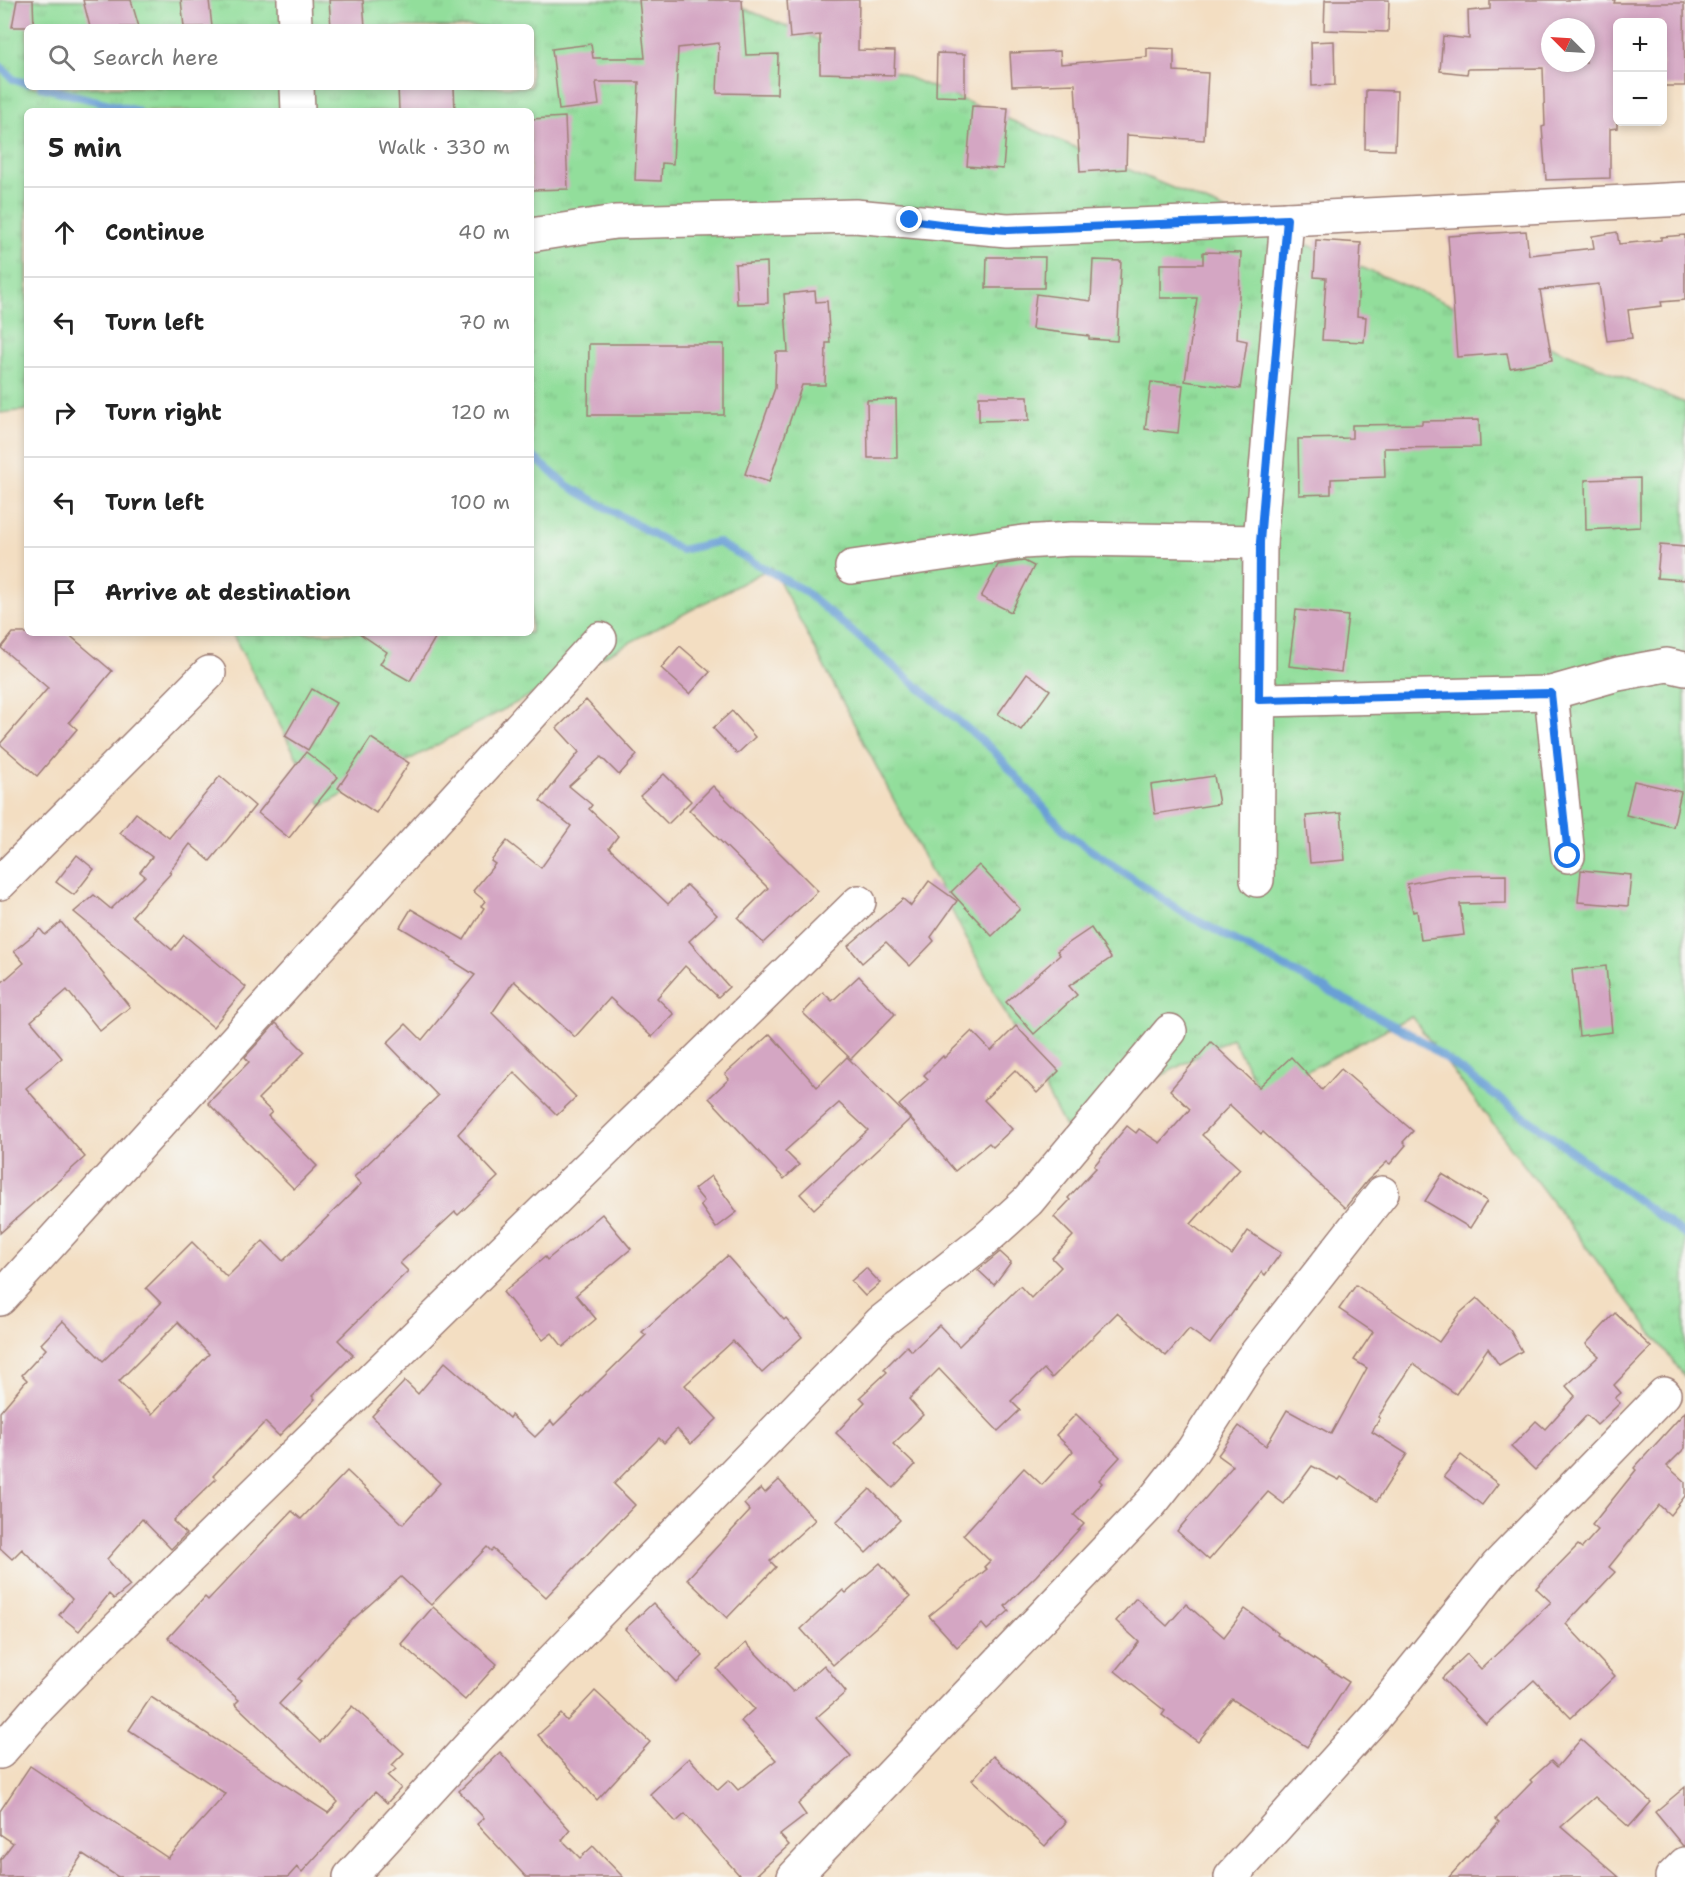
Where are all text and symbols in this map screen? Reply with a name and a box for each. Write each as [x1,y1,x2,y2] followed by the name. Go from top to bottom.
[1541,18,1595,72] north arrow
[1613,18,1667,126] map controls
[1613,18,1667,72] button: +
[24,24,534,90] search box
[45,41,78,74] icon: search
[93,43,219,72] text: Search here
[1613,72,1667,126] button: −
[48,130,122,165] text: 5 min
[378,134,510,160] text: Walk · 330 m
[896,206,922,232] route end
[48,216,81,249] icon: ahead
[105,218,205,247] text: Continue
[458,219,510,245] text: 40 m
[48,306,81,339] icon: left
[105,308,204,337] text: Turn left
[458,309,510,335] text: 70 m
[48,396,81,429] icon: right
[105,398,222,427] text: Turn right
[451,399,510,425] text: 120 m
[48,486,81,519] icon: left
[105,488,204,517] text: Turn left
[450,489,510,515] text: 100 m
[48,576,81,609] icon: arrive
[105,578,351,607] text: Arrive at destination
[1554,842,1580,868] route start

